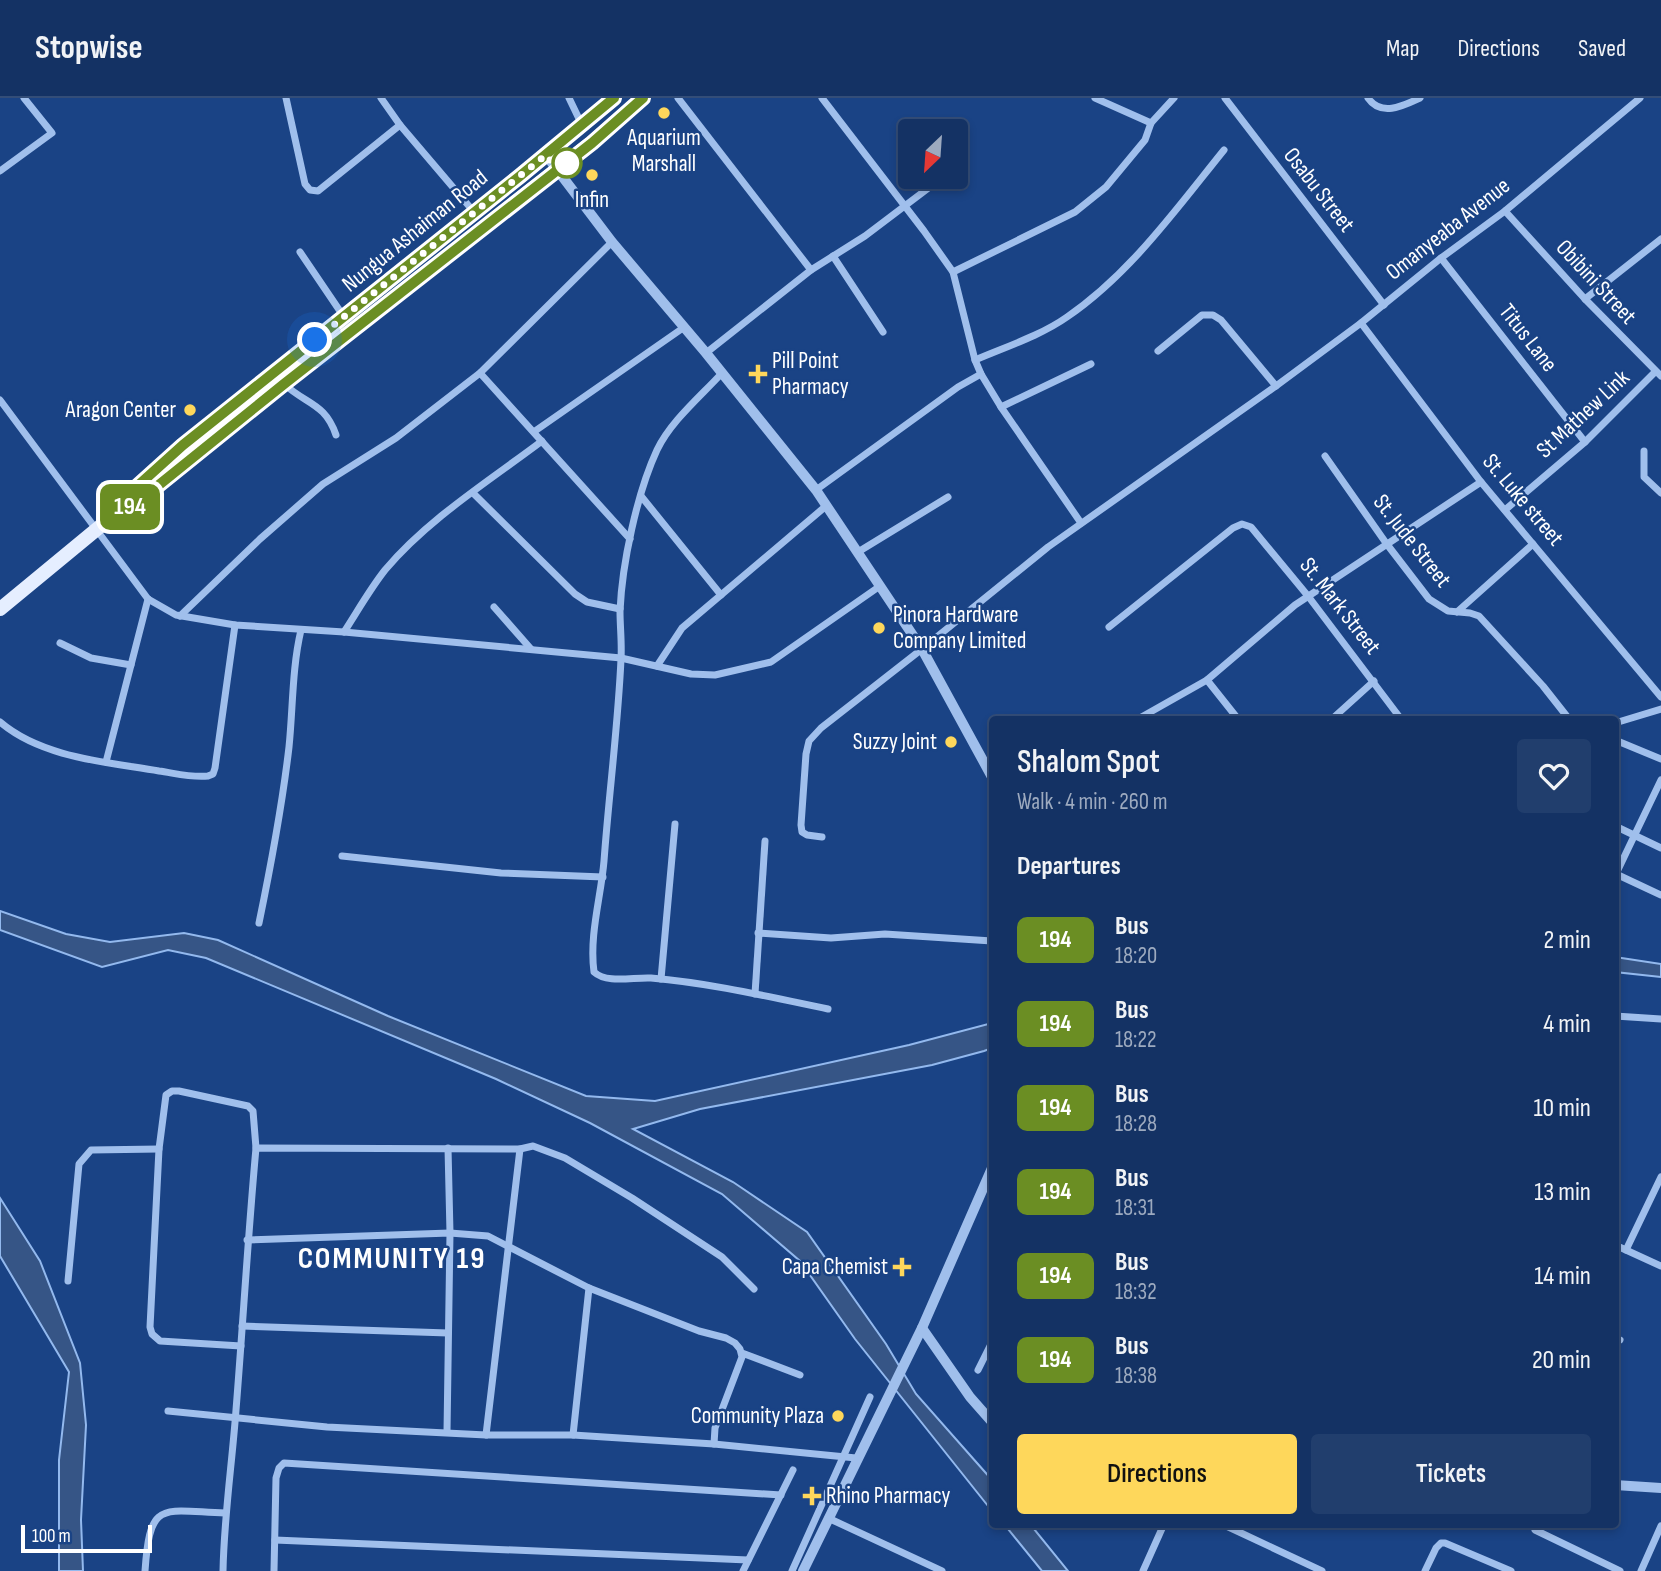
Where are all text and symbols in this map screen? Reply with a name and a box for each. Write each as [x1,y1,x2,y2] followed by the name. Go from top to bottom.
[35,28,143,68] text: Stopwise
[1386,34,1419,63] text: Map
[1457,34,1540,63] text: Directions
[1578,34,1626,63] text: Saved
[656,105,672,121] marker: Aquarium Marshall
[898,119,968,189] north arrow
[898,119,968,189] map controls
[626,124,701,178] place label: Aquarium Marshall
[1277,142,1361,238] street label: Osabu Street
[552,148,582,178] unlabelled marker
[337,164,493,298] street label: Nungua Ashaiman Road
[584,167,600,183] marker: Infin
[1380,172,1516,286] street label: Omanyeaba Avenue
[575,186,609,214] place label: Infin
[1550,234,1642,330] street label: Obibini Street
[1493,298,1563,378] street label: Titus Lane
[297,322,332,357] your location
[772,347,849,401] place label: Pill Point Pharmacy
[1531,364,1636,464] street label: St Mathew Link
[750,366,766,382] marker: Pill Point Pharmacy
[65,396,176,424] place label: Aragon Center
[182,402,198,418] marker: Aragon Center
[1476,448,1570,552] street label: St. Luke street
[90,484,170,530] line badge: 194
[1367,489,1457,593] street label: St. Jude Street
[114,492,146,521] text: 194
[1293,552,1387,660] street label: St. Mark Street
[893,601,1026,655] place label: Pinora Hardware Company Limited
[871,620,887,636] marker: Pinora Hardware Company Limited
[853,728,937,756] place label: Suzzy Joint
[943,734,959,750] marker: Suzzy Joint
[1517,739,1591,813] button: heart
[1017,742,1160,782] text: Shalom Spot
[1017,788,1167,816] text: Walk · 4 min · 260 m
[1017,851,1121,882] text: Departures
[1115,911,1149,942] text: Bus
[1040,925,1071,954] text: 194
[1543,925,1591,956] text: 2 min
[1115,942,1157,970] text: 18:20
[1115,995,1149,1026] text: Bus
[1040,1009,1071,1038] text: 194
[1543,1009,1591,1040] text: 4 min
[1115,1026,1156,1054] text: 18:22
[1115,1079,1149,1110] text: Bus
[1040,1093,1071,1122] text: 194
[1534,1093,1591,1124] text: 10 min
[1115,1110,1157,1138] text: 18:28
[1115,1163,1149,1194] text: Bus
[1040,1177,1071,1206] text: 194
[1534,1177,1591,1208] text: 13 min
[1115,1194,1155,1222] text: 18:31
[298,1241,486,1277] district label: COMMUNITY 19
[1115,1247,1149,1278] text: Bus
[782,1253,888,1281] place label: Capa Chemist
[894,1259,910,1275] marker: Capa Chemist
[1040,1261,1071,1290] text: 194
[1534,1261,1591,1292] text: 14 min
[1115,1278,1157,1306] text: 18:32
[1115,1331,1149,1362] text: Bus
[1040,1345,1071,1374] text: 194
[1532,1345,1591,1376] text: 20 min
[1115,1362,1157,1390] text: 18:38
[691,1402,824,1430] place label: Community Plaza
[830,1408,846,1424] marker: Community Plaza
[1017,1434,1297,1514] button: Directions
[1311,1434,1591,1514] button: Tickets
[826,1482,950,1510] place label: Rhino Pharmacy
[804,1488,820,1504] marker: Rhino Pharmacy
[21,1522,152,1554] scale bar
[32,1525,71,1548] text: 100 m

